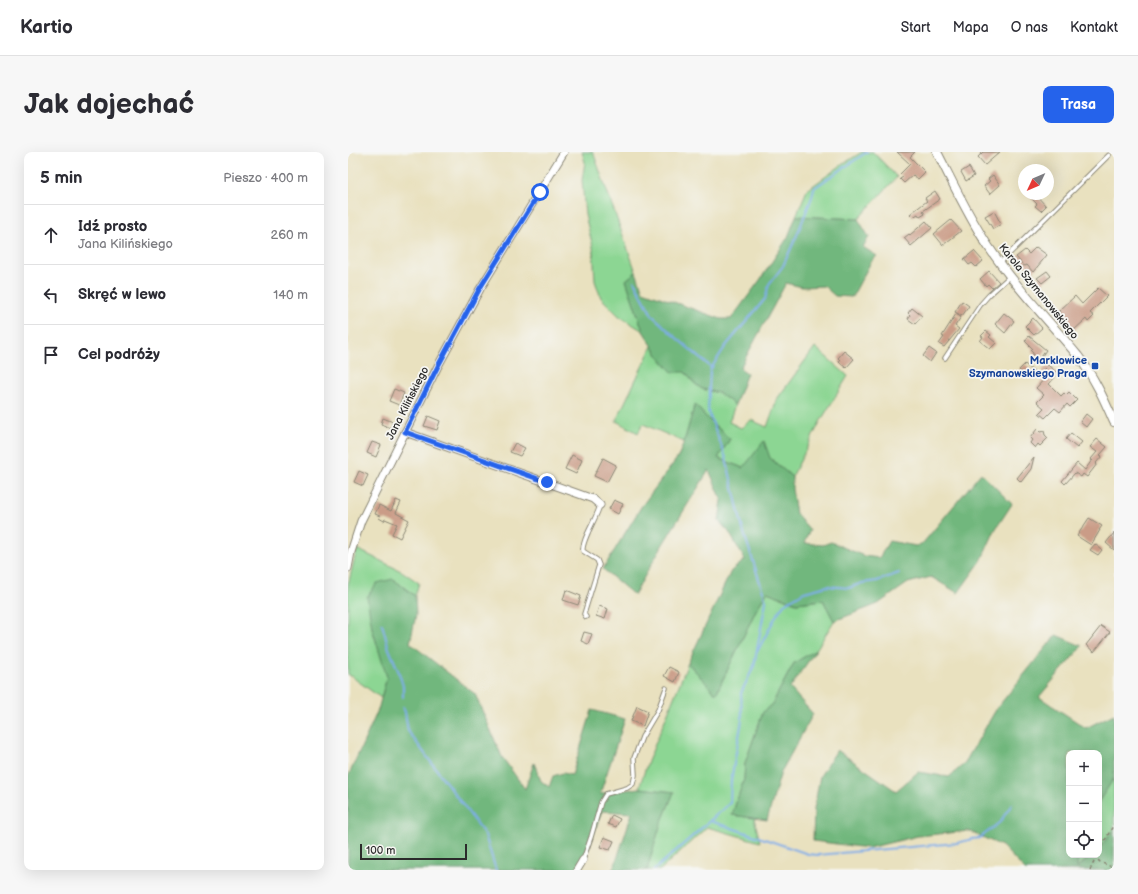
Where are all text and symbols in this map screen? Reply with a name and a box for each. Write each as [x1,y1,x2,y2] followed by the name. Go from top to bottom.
[20,16,73,39] text: Kartio
[901,19,931,36] text: Start
[953,19,989,36] text: Mapa
[1011,19,1048,36] text: O nas
[1070,19,1118,36] text: Kontakt
[1043,86,1114,123] button: Trasa
[24,88,194,121] text: Jak dojechać
[1018,164,1054,200] north arrow
[40,168,83,188] text: 5 min
[223,170,308,186] text: Pieszo · 400 m
[531,183,549,201] route start
[78,217,147,236] text: Idź prosto
[40,224,62,246] icon: ahead
[270,227,308,243] text: 260 m
[78,236,173,252] text: Jana Kilińskiego
[996,241,1081,342] street label: Karola Szymanowskiego
[40,284,62,306] icon: left
[78,285,166,304] text: Skręć w lewo
[273,287,308,303] text: 140 m
[40,344,62,366] icon: arrive
[78,345,160,364] text: Cel podróży
[969,354,1087,380] place label: Marklowice Szymanowskiego Praga
[1090,361,1100,371] marker: Marklowice Szymanowskiego Praga
[383,364,431,442] street label: Jana Kilińskiego
[538,473,556,491] route end
[1066,750,1102,858] map controls
[1066,750,1102,786] button: +
[1066,786,1102,822] button: −
[1066,822,1102,858] button: locate
[360,842,467,861] scale bar
[366,844,395,857] text: 100 m

